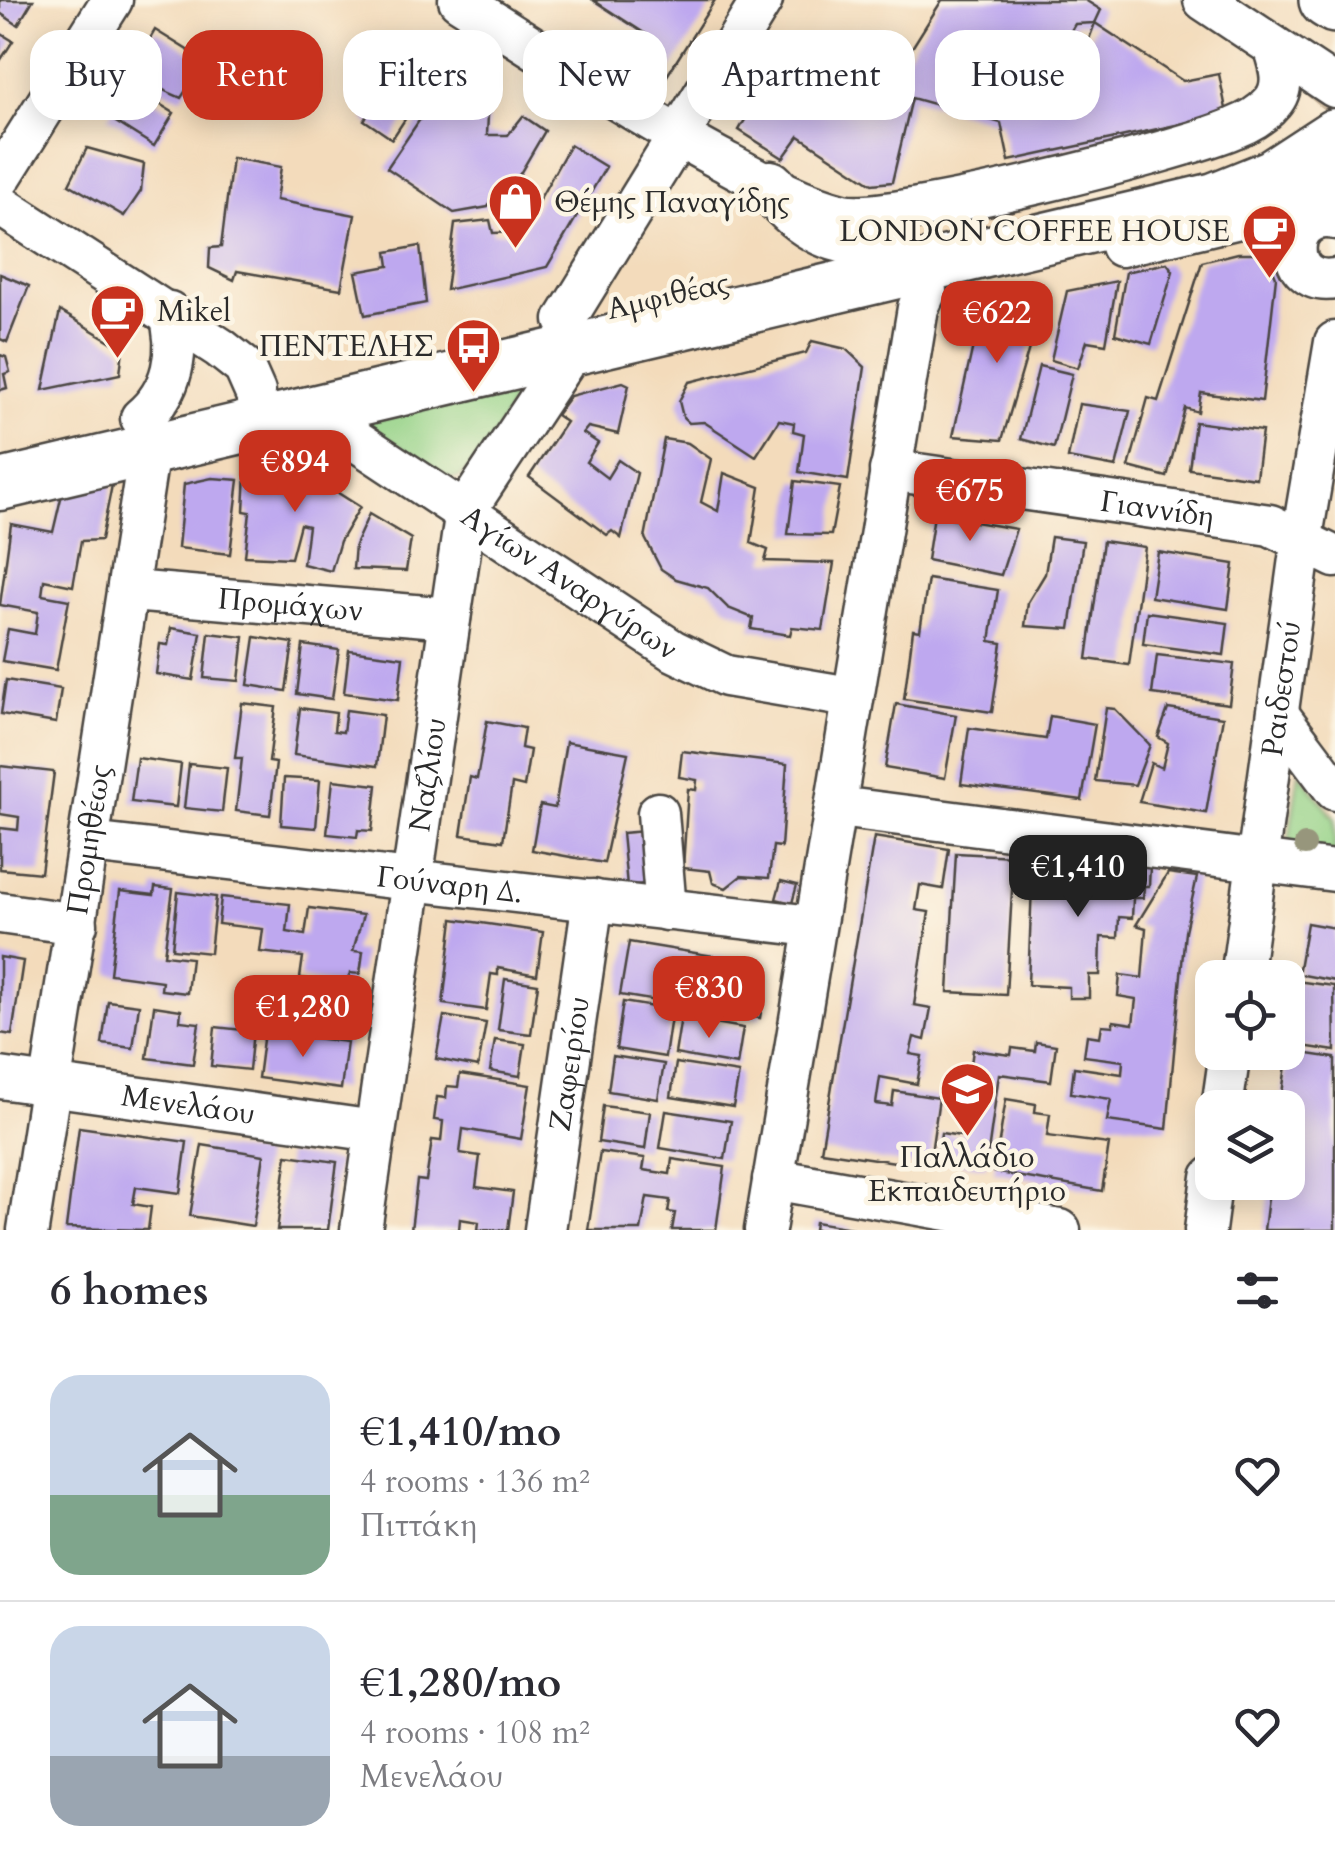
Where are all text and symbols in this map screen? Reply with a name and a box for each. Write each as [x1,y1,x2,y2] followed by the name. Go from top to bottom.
[30,30,162,120] chip: Buy
[182,30,323,120] chip: Rent
[343,30,503,120] chip: Filters
[523,30,667,120] chip: New
[687,30,915,120] chip: Apartment
[935,30,1100,120] chip: House
[485,172,545,251] shop icon: Θέμης Παναγίδης
[554,182,790,223] place label: Θέμης Παναγίδης
[1239,201,1299,280] cafe icon: LONDON COFFEE HOUSE
[839,211,1230,252] place label: LONDON COFFEE HOUSE
[603,262,733,330] street label: Αμφιθέας
[88,281,148,360] cafe icon: Mikel
[938,281,1056,366] pin: €622
[157,291,231,332] place label: Mikel
[963,291,1031,335] text: €622
[443,316,503,395] bus stop icon: ΠΕΝΤΕΛΗΣ
[259,326,434,367] place label: ΠΕΝΤΕΛΗΣ
[236,430,354,515] pin: €894
[261,440,329,484] text: €894
[911,459,1029,544] pin: €675
[936,469,1004,513] text: €675
[1098,480,1217,537] street label: Γιαννίδη
[453,495,686,669] street label: Αγίων Αναργύρων
[216,578,365,631] street label: Προμάχων
[1251,618,1311,759] street label: Ραιδεστού
[399,715,456,835] street label: Ναζλίου
[57,762,120,918] street label: Προμηθέως
[997,835,1159,920] pin: €1,410
[1031,845,1125,889] text: €1,410
[374,856,525,913] street label: Γούναρη Δ.
[650,956,768,1041] pin: €830
[1195,960,1305,1200] map controls
[1195,960,1305,1070] button: locate
[675,966,743,1010] text: €830
[222,975,384,1060] pin: €1,280
[256,985,350,1029] text: €1,280
[539,994,599,1134] street label: Ζαφειρίου
[937,1059,997,1138] school or university icon: Παλλάδιο Εκπαιδευτήριο
[119,1075,258,1134] street label: Μενελάου
[1195,1090,1305,1200] button: layers
[868,1137,1066,1212] place label: Παλλάδιο Εκπαιδευτήριο
[50,1262,208,1319] text: 6 homes
[1230,1263,1285,1318] icon: filters
[360,1403,561,1460] text: €1,410/mo
[130,1415,250,1535] icon: home
[1230,1448,1285,1503] icon: heart
[360,1460,590,1504] text: 4 rooms · 136 m²
[360,1504,477,1548] text: Πιττάκη
[360,1654,561,1711] text: €1,280/mo
[130,1666,250,1786] icon: home
[1230,1699,1285,1754] icon: heart
[360,1711,590,1755] text: 4 rooms · 108 m²
[360,1755,503,1799] text: Μενελάου

